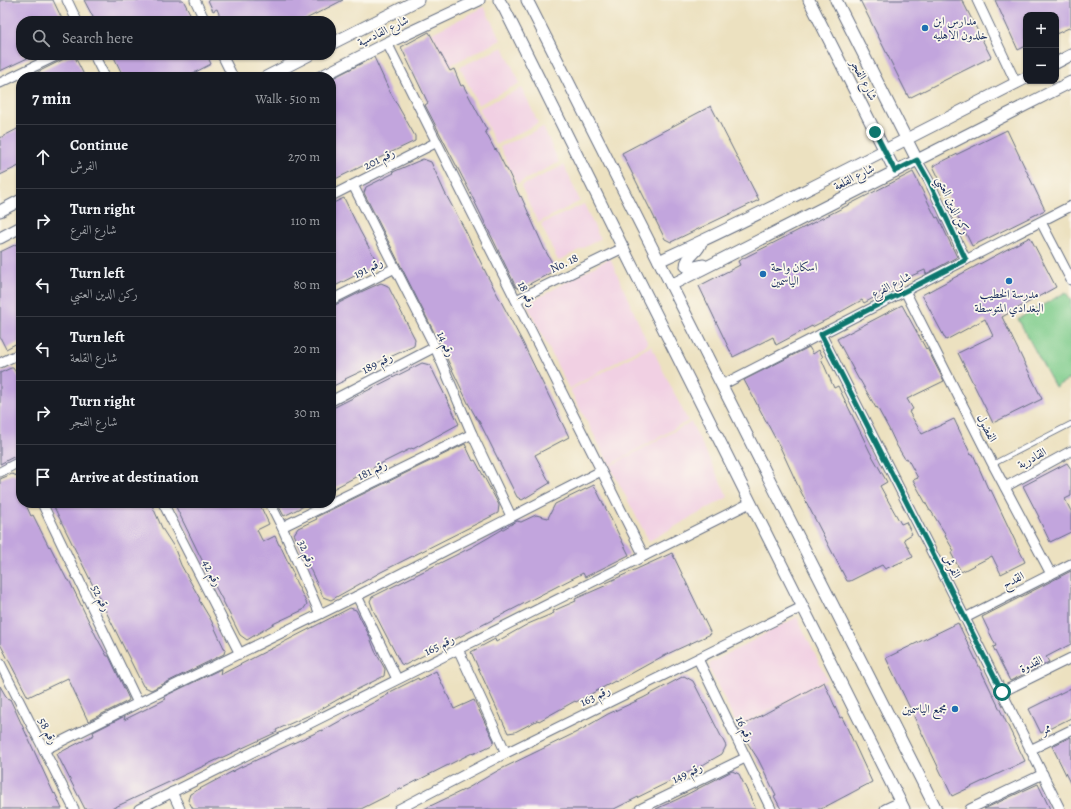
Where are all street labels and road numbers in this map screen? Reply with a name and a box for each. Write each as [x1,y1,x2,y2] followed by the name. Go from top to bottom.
[355,12,413,53] street label: شارع القادسية
[843,55,881,105] street label: شارع الفجر
[361,144,399,176] street label: رقم 201
[831,160,879,197] street label: شارع القلعة
[929,173,974,239] street label: ركن الدين العتبي
[547,249,581,277] street label: No. 18
[351,254,387,285] street label: رقم 191
[868,268,915,305] street label: شارع الفرع
[511,278,540,311] street label: رقم 18
[430,329,459,361] street label: رقم 14
[359,348,397,380] street label: رقم 189
[973,411,1001,445] street label: الفضول
[1015,443,1050,472] street label: القادرية
[355,456,391,487] street label: رقم 181
[291,537,320,570] street label: رقم 32
[939,551,965,581] street label: الفرش
[196,557,226,591] street label: رقم 42
[999,568,1029,595] street label: القدح
[85,582,114,616] street label: رقم 52
[421,631,458,662] street label: رقم 165
[1017,651,1046,676] street label: القدوة
[577,682,614,713] street label: رقم 163
[729,714,758,746] street label: رقم 16
[32,715,62,749] street label: رقم 58
[1036,720,1054,739] street label: ممر
[669,759,706,790] street label: رقم 149

